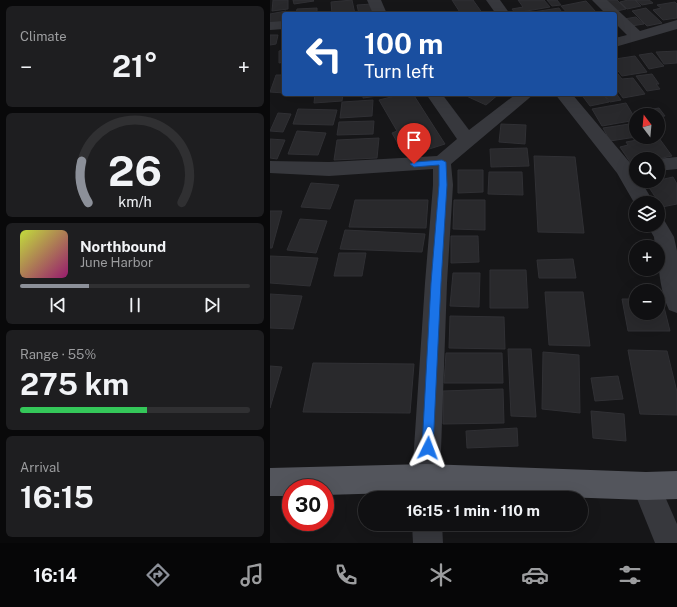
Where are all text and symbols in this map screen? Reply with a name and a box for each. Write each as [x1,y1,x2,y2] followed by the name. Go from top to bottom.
[364,27,443,60] text: 100 m
[298,28,350,80] icon: left
[20,29,67,44] text: Climate
[112,48,158,84] text: 21°
[20,54,32,80] text: −
[238,54,250,80] text: +
[364,61,434,82] text: Turn left
[629,108,665,144] north arrow
[629,108,665,320] map controls
[397,123,431,164] pin
[403,129,425,151] icon: arrive
[108,146,162,195] text: 26
[629,152,665,188] button: search
[118,192,152,209] text: km/h
[629,196,665,232] button: layers
[80,238,166,255] text: Northbound
[629,240,665,276] button: +
[80,255,153,270] text: June Harbor
[629,284,665,320] button: −
[47,294,69,316] icon: previous
[124,294,146,316] icon: pause
[201,294,223,316] icon: next
[20,347,96,362] text: Range · 55%
[20,366,129,402] text: 275 km
[407,427,449,469] position arrow
[20,460,60,475] text: Arrival
[20,479,94,515] text: 16:15
[282,479,334,531] speed limit sign: 30
[406,502,540,519] text: 16:15 · 1 min · 110 m
[144,561,172,589] icon: directions
[238,561,266,589] icon: music
[332,561,360,589] icon: phone
[427,561,455,589] icon: climate
[521,561,549,589] icon: car
[616,561,644,589] icon: filters
[33,565,77,586] text: 16:14

